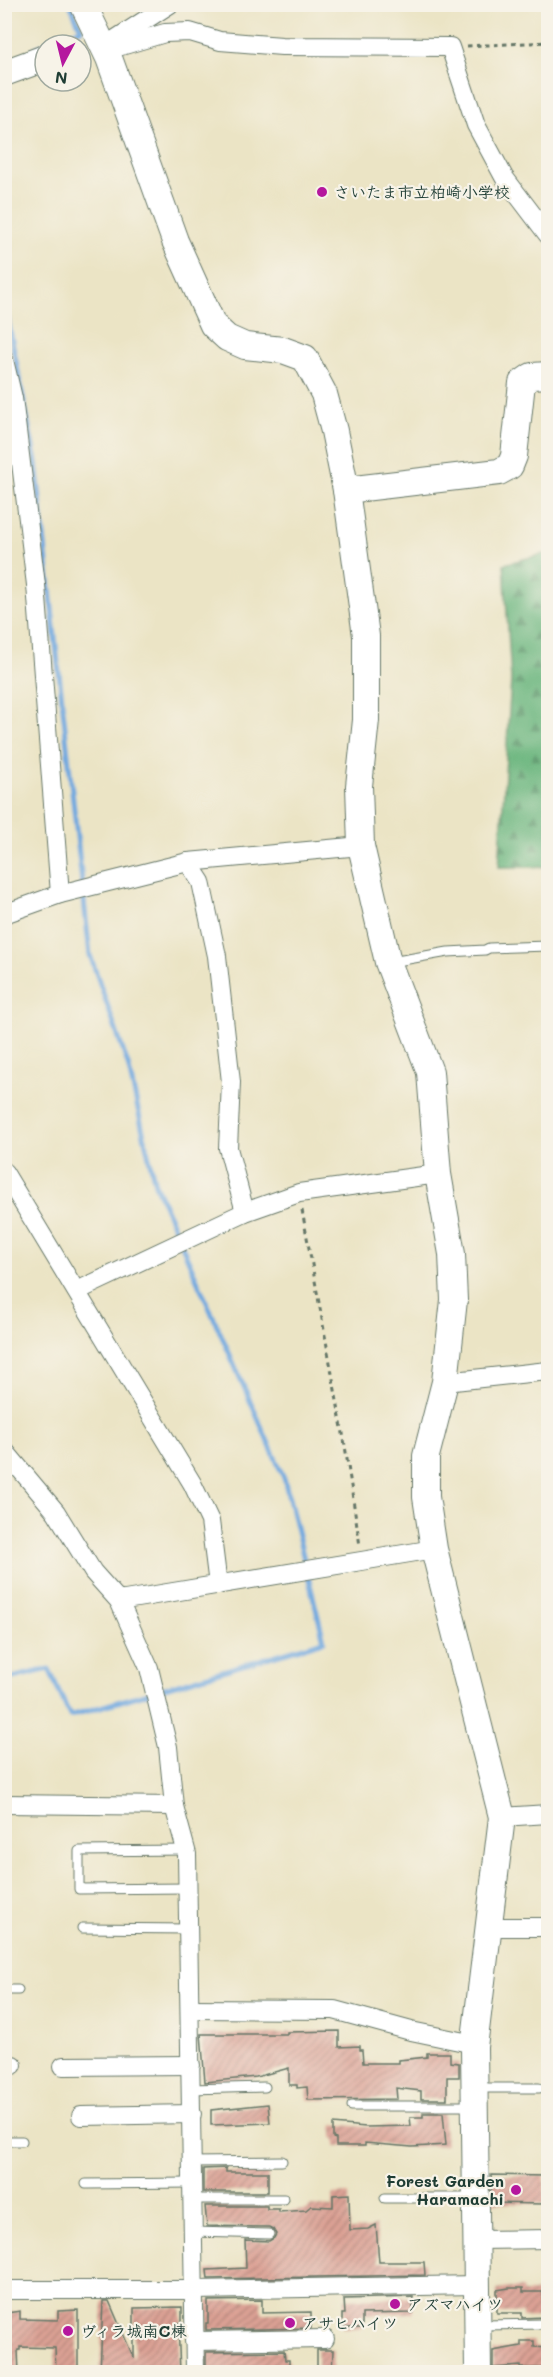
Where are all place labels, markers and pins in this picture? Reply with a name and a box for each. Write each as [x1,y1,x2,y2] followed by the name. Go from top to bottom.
[334,181,510,202] place label: さいたま市立柏崎小学校
[315,185,329,199] marker: さいたま市立柏崎小学校
[386,2170,504,2209] place label: Forest Garden Haramachi
[509,2183,523,2197] marker: Forest Garden Haramachi
[407,2293,503,2314] place label: アズマハイツ
[388,2297,402,2311] marker: アズマハイツ
[302,2312,398,2333] place label: アサヒハイツ
[283,2316,297,2330] marker: アサヒハイツ
[80,2320,187,2341] place label: ヴィラ城南C棟
[61,2324,75,2338] marker: ヴィラ城南C棟

